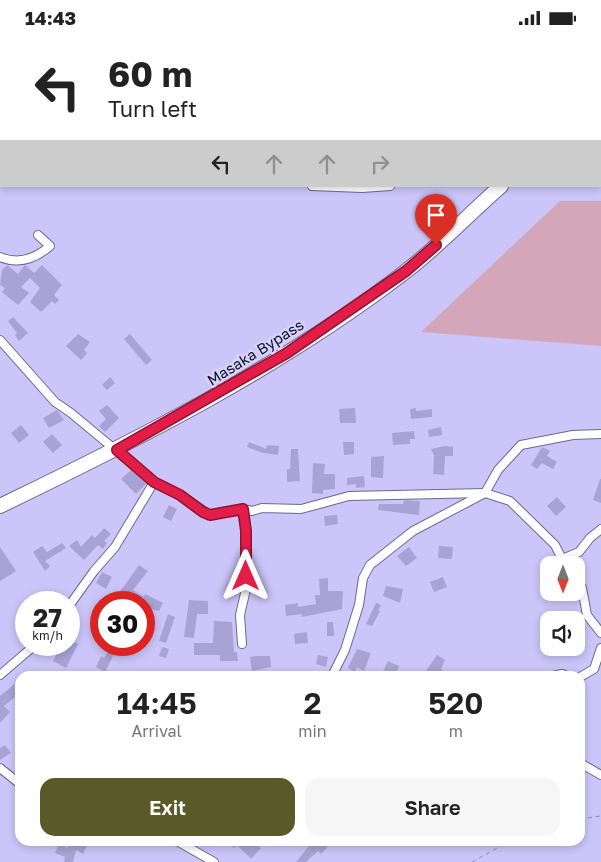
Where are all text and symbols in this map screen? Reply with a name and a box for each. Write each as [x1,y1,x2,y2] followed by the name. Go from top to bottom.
[25,6,76,29] text: 14:43
[108,53,192,95] text: 60 m
[25,55,90,120] icon: left
[108,95,197,122] text: Turn left
[207,150,235,178] icon: left
[260,150,288,178] icon: ahead
[313,150,341,178] icon: ahead
[366,150,394,178] icon: right
[415,194,457,245] pin
[422,201,450,229] icon: arrive
[203,315,307,389] street label: Masaka Bypass
[219,549,271,601] position arrow
[540,556,585,601] north arrow
[540,556,585,656] map controls
[90,591,155,656] speed limit sign: 30
[33,602,62,633] text: 27
[540,611,585,656] button: sound
[32,628,63,643] text: km/h
[117,685,197,721] text: 14:45
[303,685,321,721] text: 2
[428,685,483,721] text: 520
[132,721,182,741] text: Arrival
[298,721,327,741] text: min
[449,721,463,741] text: m
[40,778,295,836] button: Exit
[305,778,560,836] button: Share

